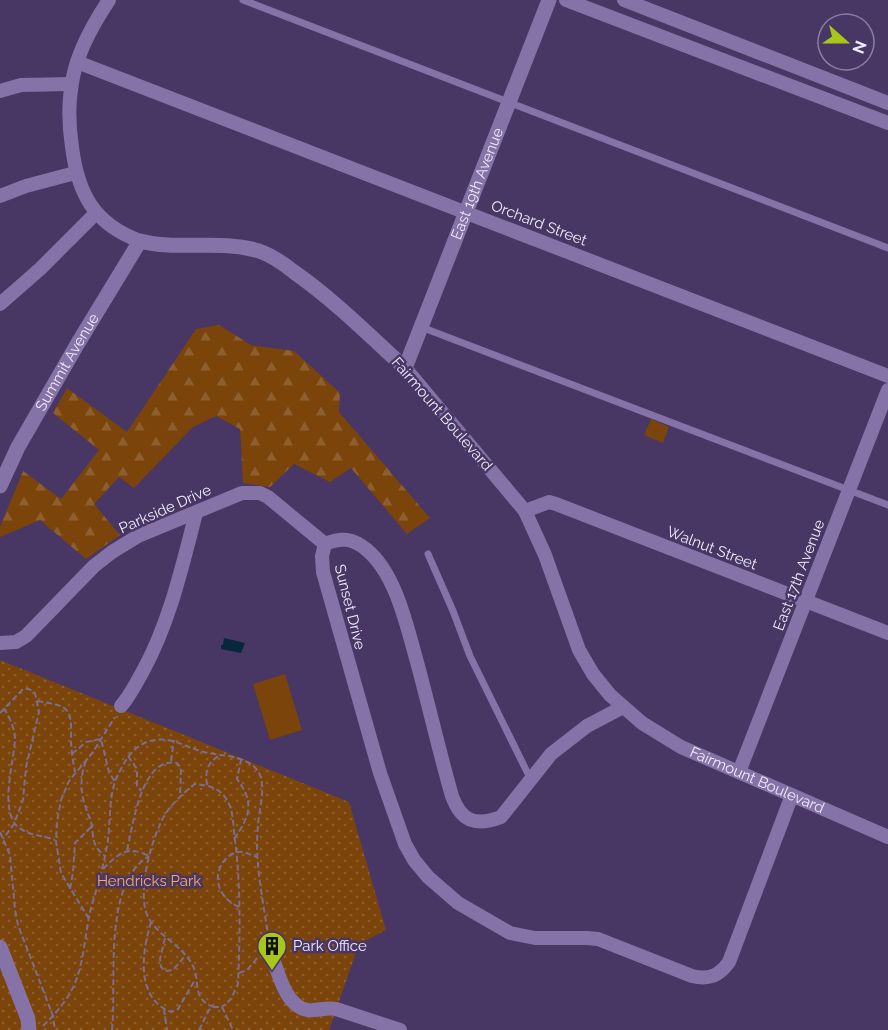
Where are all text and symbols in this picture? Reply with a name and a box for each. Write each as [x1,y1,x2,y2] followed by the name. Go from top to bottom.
[816,12,876,72] north arrow
[848,38,871,56] text: N
[447,125,507,242] street label: East 19th Avenue
[489,196,589,250] street label: Orchard Street
[32,310,103,414] street label: Summit Avenue
[388,354,496,474] street label: Fairmount Boulevard
[116,481,214,537] street label: Parkside Drive
[770,517,829,633] street label: East 17th Avenue
[664,523,760,573] street label: Walnut Street
[331,562,369,652] street label: Sunset Drive
[687,743,827,817] street label: Fairmount Boulevard
[97,872,201,890] park label: Hendricks Park
[256,930,288,972] building icon: Park Office
[293,937,367,955] place label: Park Office

